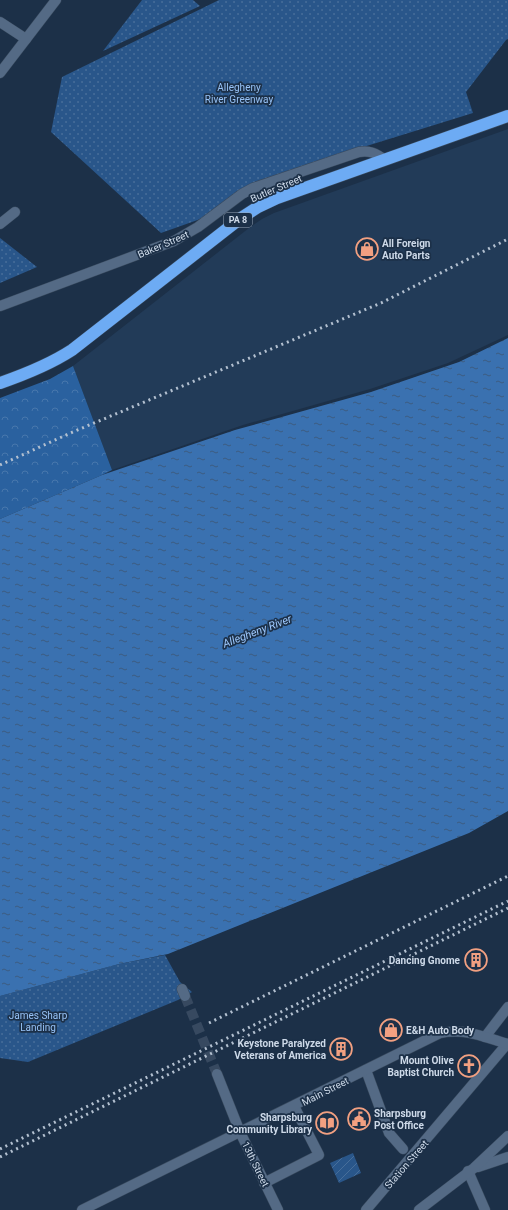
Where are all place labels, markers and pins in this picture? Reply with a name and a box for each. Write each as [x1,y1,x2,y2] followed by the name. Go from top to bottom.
[354,236,380,262] shop icon: All Foreign Auto Parts
[382,238,431,261] place label: All Foreign Auto Parts
[463,947,489,973] building icon: Dancing Gnome
[389,955,461,966] place label: Dancing Gnome
[378,1017,404,1043] shop icon: E&H Auto Body
[406,1025,475,1036] place label: E&H Auto Body
[328,1036,354,1062] building icon: Keystone Paralyzed Veterans of America
[234,1038,327,1061] place label: Keystone Paralyzed Veterans of America
[456,1053,482,1079] church icon: Mount Olive Baptist Church
[387,1055,455,1078] place label: Mount Olive Baptist Church
[346,1106,372,1132] public building icon: Sharpsburg Post Office
[374,1108,426,1131] place label: Sharpsburg Post Office
[314,1110,340,1136] library icon: Sharpsburg Community Library
[226,1112,313,1135] place label: Sharpsburg Community Library

